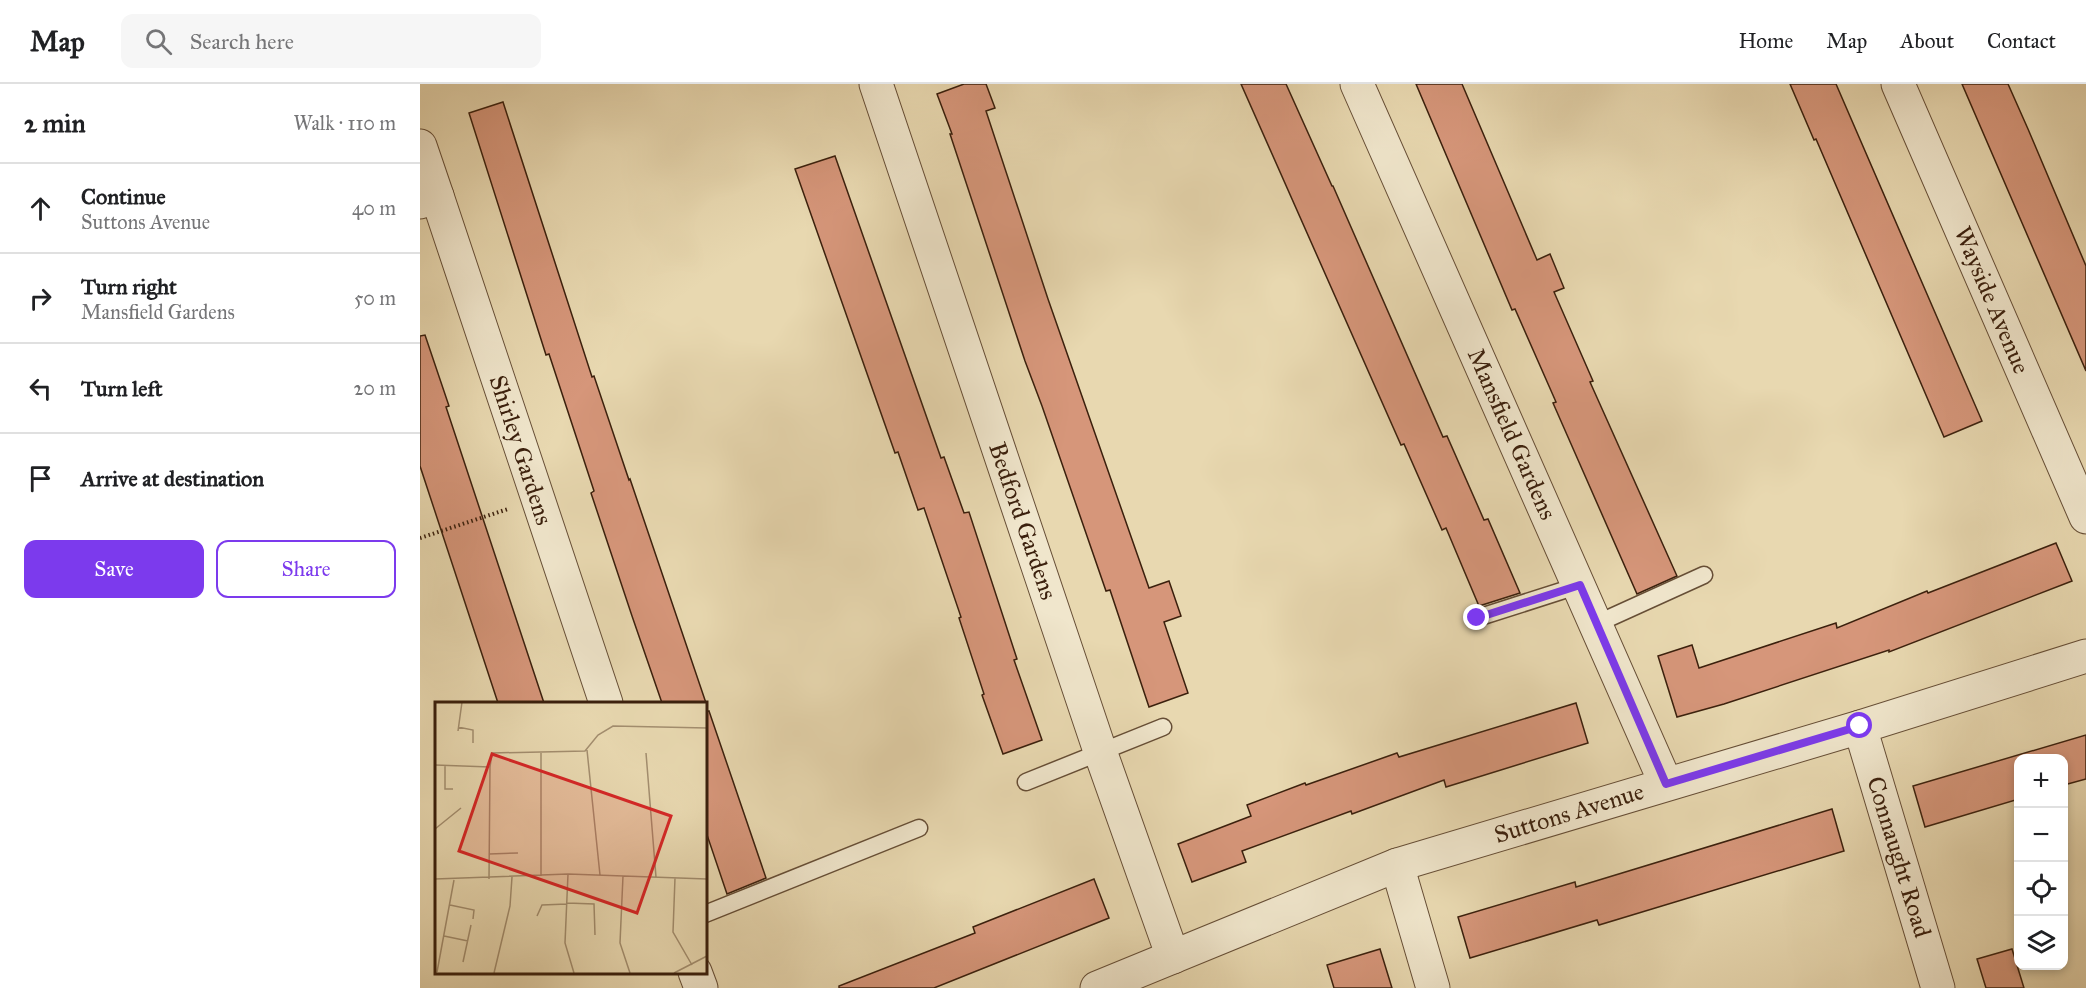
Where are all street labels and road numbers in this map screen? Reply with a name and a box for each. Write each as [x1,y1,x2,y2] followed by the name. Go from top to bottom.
[1947,222,2037,378] street label: Wayside Avenue
[1461,344,1563,524] street label: Mansfield Gardens
[483,371,559,529] street label: Shirley Gardens
[982,438,1064,604] street label: Bedford Gardens
[1860,773,1938,941] street label: Connaught Road
[1491,776,1647,850] street label: Suttons Avenue

